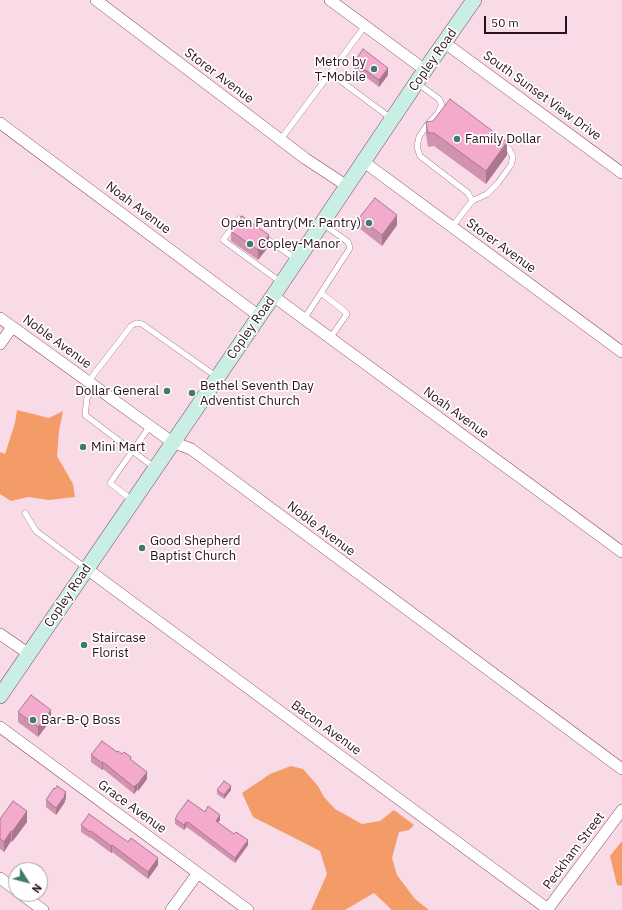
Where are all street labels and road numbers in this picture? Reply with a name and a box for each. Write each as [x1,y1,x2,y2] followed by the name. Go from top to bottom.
[406,26,460,94] street label: Copley Road
[181,45,257,107] street label: Storer Avenue
[480,48,604,144] street label: South Sunset View Drive
[102,179,174,237] street label: Noah Avenue
[463,215,539,277] street label: Storer Avenue
[224,294,278,362] street label: Copley Road
[20,312,94,372] street label: Noble Avenue
[420,384,492,442] street label: Noah Avenue
[284,498,358,560] street label: Noble Avenue
[41,561,95,631] street label: Copley Road
[288,697,364,759] street label: Bacon Avenue
[95,777,169,837] street label: Grace Avenue
[540,809,608,893] street label: Peckham Street

